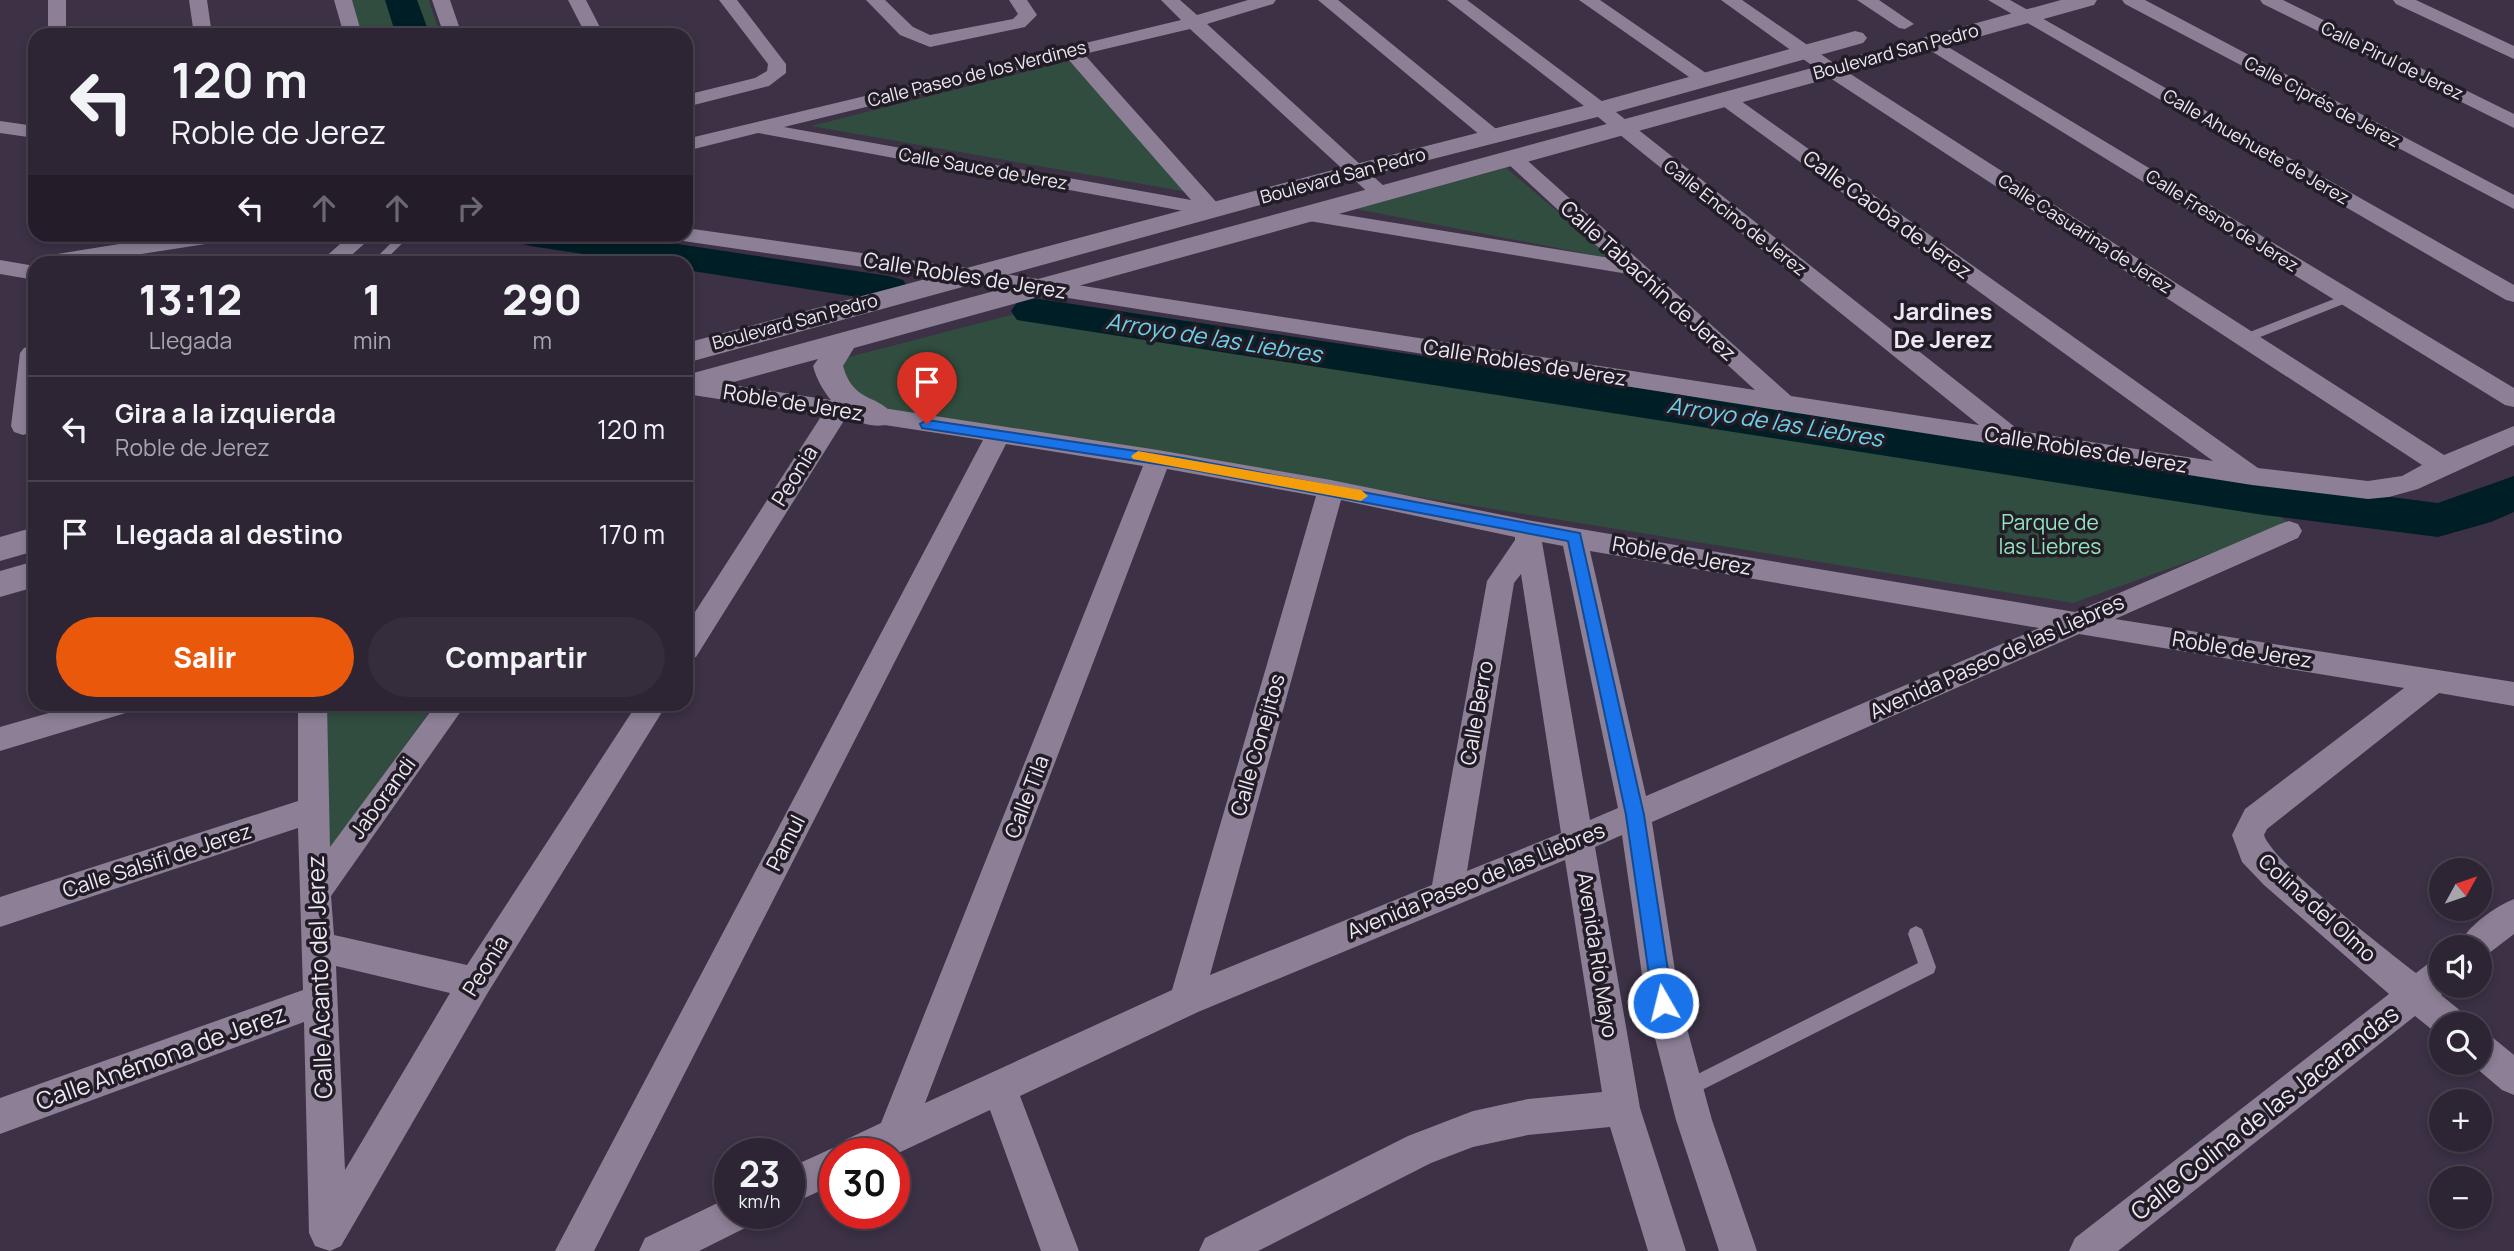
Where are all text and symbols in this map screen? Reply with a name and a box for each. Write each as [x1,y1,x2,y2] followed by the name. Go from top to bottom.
[2317,15,2468,105] street label: Calle Pirul de Jerez
[1810,17,1981,85] street label: Boulevard San Pedro
[865,34,1089,112] street label: Calle Paseo de los Verdines
[171,46,308,113] text: 120 m
[2240,50,2405,152] street label: Calle Ciprés de Jerez
[56,56,147,147] icon: left
[2159,83,2354,209] street label: Calle Ahuehuete de Jerez
[171,110,386,154] text: Roble de Jerez
[897,141,1069,195] street label: Calle Sauce de Jerez
[1257,141,1428,209] street label: Boulevard San Pedro
[1798,143,1978,285] street label: Calle Caoba de Jerez
[1659,154,1812,281] street label: Calle Encino de Jerez
[2142,163,2303,277] street label: Calle Fresno de Jerez
[1994,168,2177,299] street label: Calle Casuarina de Jerez
[232,189,270,227] icon: left
[305,189,343,227] icon: ahead
[378,189,416,227] icon: ahead
[451,189,489,227] icon: right
[1555,194,1742,367] street label: Calle Tabachín de Jerez
[862,245,1069,305] street label: Calle Robles de Jerez
[139,270,242,328] text: 13:12
[363,270,382,328] text: 1
[502,270,582,328] text: 290
[709,287,880,355] street label: Boulevard San Pedro
[1893,294,1993,355] district label: Jardines De Jerez
[1104,304,1326,370] water label: Arroyo de las Liebres
[149,324,232,356] text: Llegada
[353,324,392,356] text: min
[533,324,552,356] text: m
[1422,332,1629,392] street label: Calle Robles de Jerez
[897,352,957,424] pin
[908,363,946,401] icon: arrive
[721,377,865,427] street label: Roble de Jerez
[1665,388,1887,454] water label: Arroyo de las Liebres
[115,395,336,431] text: Gira a la izquierda
[56,410,94,448] icon: left
[597,411,665,447] text: 120 m
[1983,419,2190,479] street label: Calle Robles de Jerez
[115,431,270,463] text: Roble de Jerez
[765,440,824,511] street label: Peonia
[1999,508,2101,560] park label: Parque de las Liebres
[56,515,94,553] icon: arrive
[115,516,343,552] text: Llegada al destino
[599,516,665,552] text: 170 m
[1610,529,1754,581] street label: Roble de Jerez
[1865,587,2128,725] street label: Avenida Paseo de las Liebres
[56,617,354,697] button: Salir
[368,617,665,697] button: Compartir
[2170,624,2314,674] street label: Roble de Jerez
[1453,658,1499,767] street label: Calle Berro
[1223,670,1291,819] street label: Calle Conejitos
[343,751,421,844] street label: Jaborandi
[997,751,1055,842] street label: Calle Tila
[759,810,811,875] street label: Pamul
[1343,815,1609,945] street label: Avenida Paseo de las Liebres
[59,816,255,904] street label: Calle Salsifi de Jerez
[2253,847,2383,968] street label: Colina del Olmo
[298,855,339,1099] street label: Calle Acanto del Jerez
[2429,858,2492,920] north arrow
[2429,858,2492,1229] map controls
[1571,870,1625,1039] street label: Avenida Río Mayo
[456,930,515,1001] street label: Peonia
[2429,935,2492,998] button: sound
[1626,966,1700,1040] position arrow
[31,996,290,1117] street label: Calle Anémona de Jerez
[2123,997,2405,1227] street label: Calle Colina de las Jacarandas
[2429,1012,2492,1075] button: search
[2429,1089,2492,1152] button: +
[819,1138,910,1229] speed limit sign: 30
[739,1150,780,1198] text: 23
[2429,1166,2492,1229] button: −
[739,1189,780,1213] text: km/h

